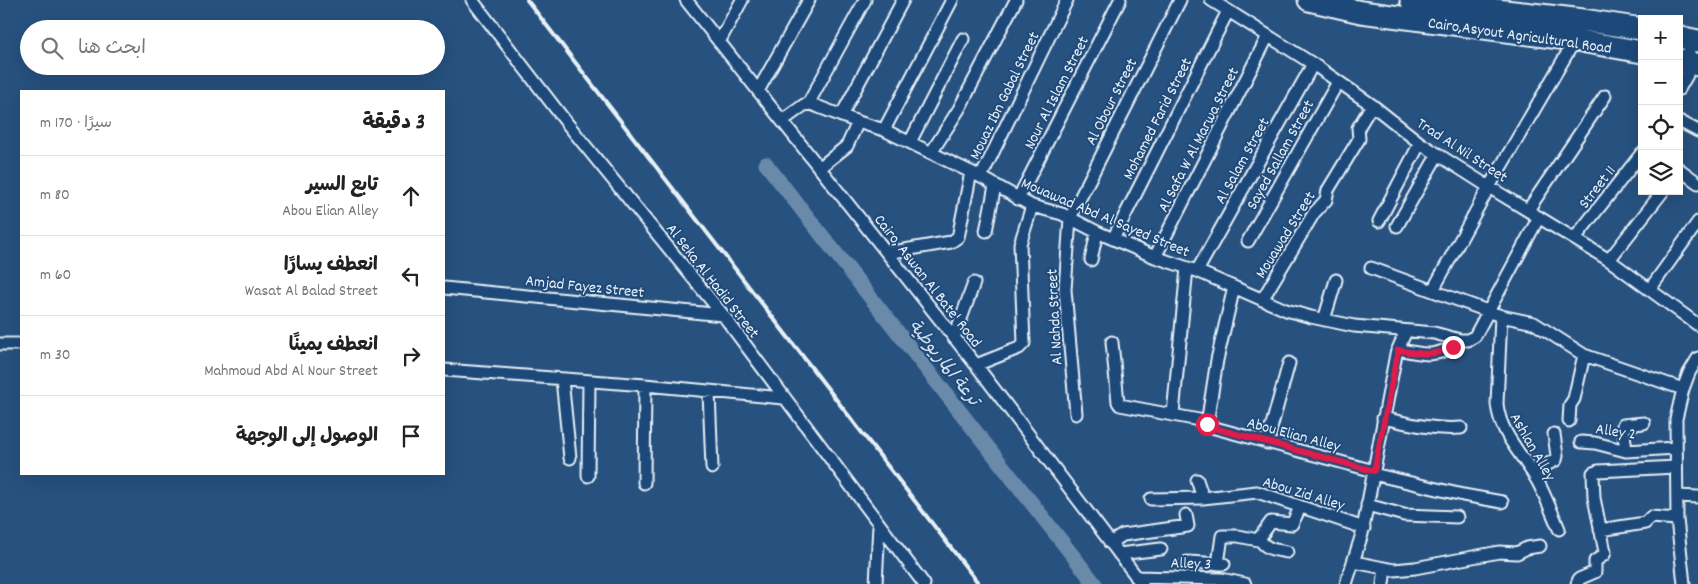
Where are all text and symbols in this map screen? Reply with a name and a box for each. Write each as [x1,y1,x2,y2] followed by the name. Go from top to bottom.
[1426,12,1613,61] street label: Cairo,Asyout Agricultural Road
[1638,15,1683,195] map controls
[1638,15,1683,60] button: +
[20,20,445,75] search box
[964,28,1046,164] street label: Mouaz Ibn Gabal Street
[1019,32,1096,154] street label: Nour Al Islam Street
[38,34,66,62] icon: search
[78,36,146,63] text: ابحث هنا
[1118,54,1199,184] street label: Mohamed Farid Street
[1080,55,1144,150] street label: Al Obour Street
[1638,60,1683,105] button: −
[1153,64,1246,217] street label: Al Safa W Al Marwa Street
[1241,96,1321,214] street label: Sayed Sallam Street
[1638,105,1683,150] button: locate
[362,109,425,139] text: 3 دقيقة
[40,112,112,135] text: سيرًا · 170 m
[1412,113,1512,189] street label: Trad Al Nil Street
[1210,114,1276,209] street label: Al Salam Street
[1638,150,1683,195] button: layers
[1574,161,1622,214] street label: Street 11
[1017,172,1193,264] street label: Mouawad Abd Al Sayed Street
[306,173,378,200] text: تابع السير
[397,182,425,210] icon: ahead
[40,184,70,207] text: 80 m
[1250,187,1322,283] street label: Mouawad Street
[282,200,378,223] text: Abou Elian Alley
[868,210,986,353] street label: Cairo, Aswan Al Bate' Road
[660,219,764,344] street label: Al Seka Al Hadid Street
[284,253,378,280] text: انعطف يسارًا
[397,262,425,290] icon: left
[40,264,71,287] text: 60 m
[1041,268,1070,366] street label: Al Nahda Street
[524,270,645,305] street label: Amjad Fayez Street
[245,280,378,303] text: Wasat Al Balad Street
[901,315,986,414] water label: ترعة الماريوطية
[289,333,378,360] text: انعطف يمينًا
[1442,336,1465,359] route end
[397,342,425,370] icon: right
[40,344,71,367] text: 30 m
[204,360,378,383] text: Mahmoud Abd Al Nour Street
[1503,409,1561,486] street label: Ashlan Alley
[1244,412,1343,459] street label: Abou Elian Alley
[1196,413,1219,436] route start
[1594,418,1637,447] street label: Alley 2
[397,422,425,450] icon: arrive
[236,424,378,451] text: الوصول إلى الوجهة
[1260,471,1347,518] street label: Abou Zid Alley
[1170,552,1212,577] street label: Alley 3

